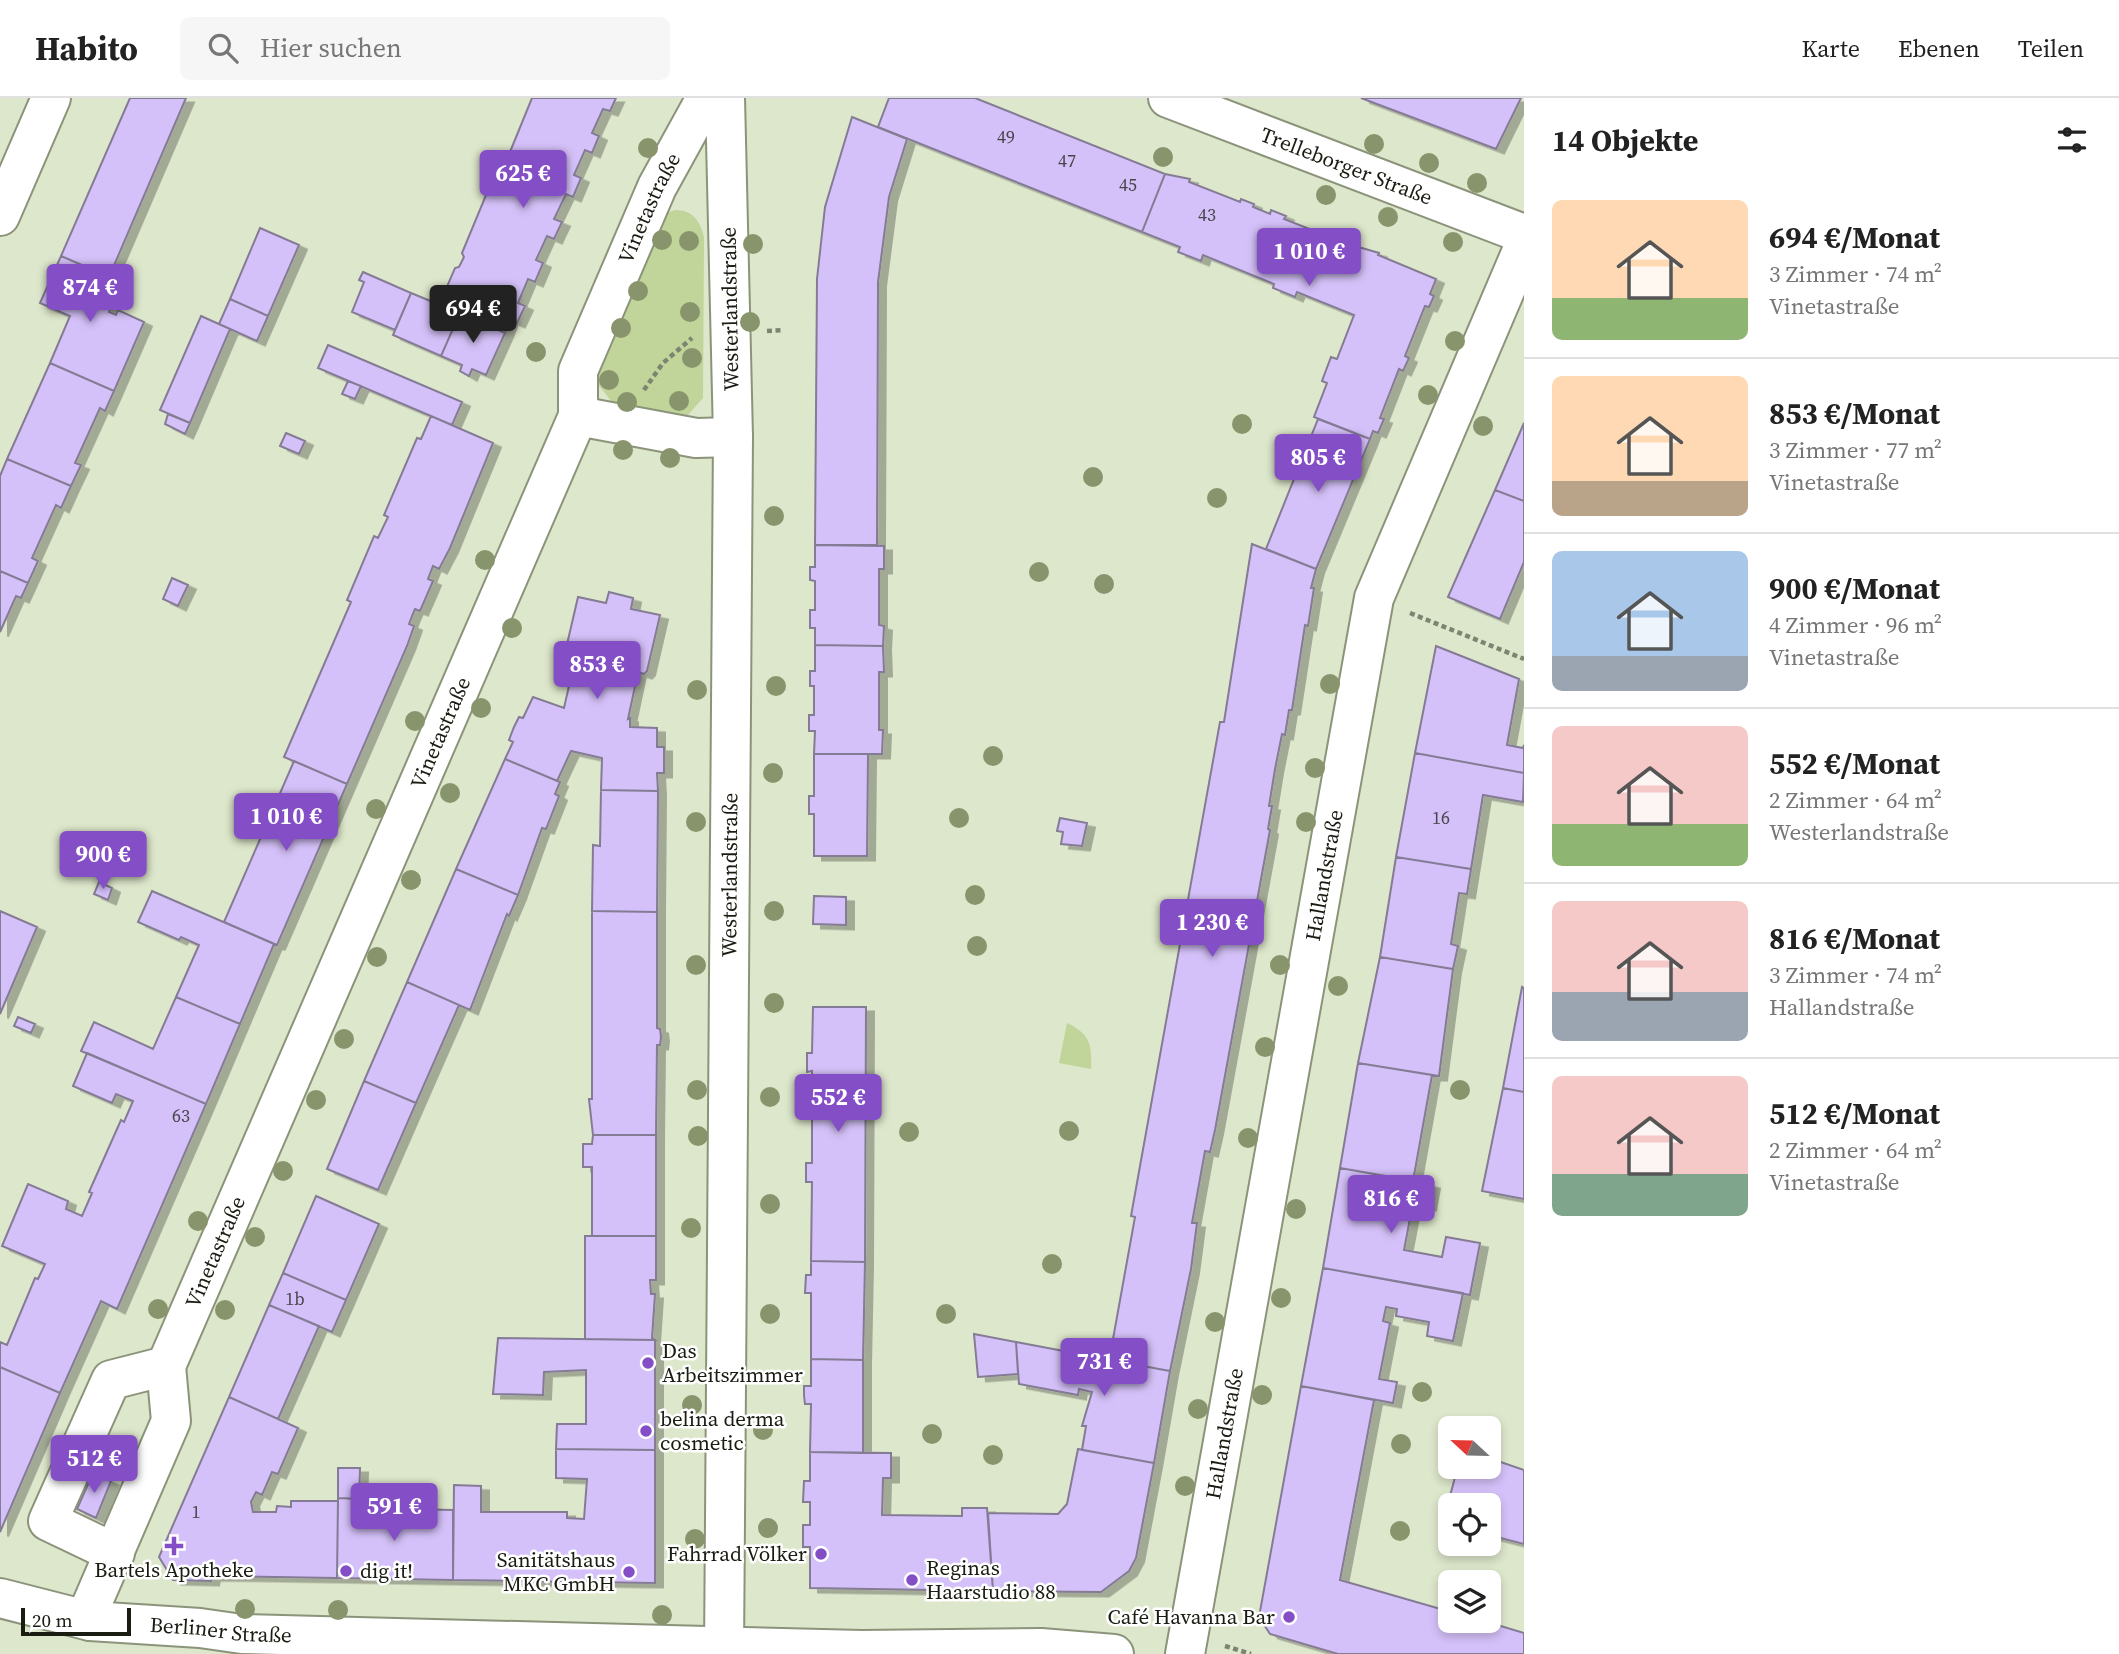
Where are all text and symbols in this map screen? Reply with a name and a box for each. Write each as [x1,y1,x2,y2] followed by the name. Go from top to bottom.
[180,17,670,80] search box
[35,26,138,71] text: Habito
[204,29,242,67] icon: search
[260,30,402,66] text: Hier suchen
[1801,32,1860,65] text: Karte
[1898,32,1980,65] text: Ebenen
[2018,32,2084,65] text: Teilen
[1257,120,1437,212] street label: Trelleborger Straße
[1552,120,1698,161] text: 14 Objekte
[2053,121,2091,159] icon: filters
[997,124,1015,149] house number: 49
[611,147,687,268] street label: Vinetastraße
[1058,148,1076,173] house number: 47
[474,150,572,210] pin: 625 €
[496,157,550,189] text: 625 €
[1119,172,1137,197] house number: 45
[1198,202,1216,227] house number: 43
[1769,217,1940,258] text: 694 €/Monat
[714,227,745,391] street label: Westerlandstraße
[1244,228,1374,288] pin: 1 010 €
[1608,228,1692,312] icon: home
[1273,235,1345,267] text: 1 010 €
[1769,258,1942,290] text: 3 Zimmer · 74 m²
[41,264,139,324] pin: 874 €
[63,271,117,303] text: 874 €
[424,286,522,345] pin: 694 €
[1769,290,1900,322] text: Vinetastraße
[446,292,500,324] text: 694 €
[1769,393,1940,434] text: 853 €/Monat
[1608,404,1692,488] icon: home
[1269,434,1367,494] pin: 805 €
[1769,434,1942,466] text: 3 Zimmer · 77 m²
[1291,441,1345,473] text: 805 €
[1769,466,1900,498] text: Vinetastraße
[1769,568,1940,609] text: 900 €/Monat
[1608,579,1692,663] icon: home
[1769,609,1942,641] text: 4 Zimmer · 96 m²
[1769,641,1900,673] text: Vinetastraße
[548,642,646,701] pin: 853 €
[570,648,624,680] text: 853 €
[403,672,477,793] street label: Vinetastraße
[1769,743,1940,784] text: 552 €/Monat
[1608,754,1692,838] icon: home
[1769,784,1942,816] text: 2 Zimmer · 64 m²
[714,793,744,957] street label: Westerlandstraße
[221,794,351,853] pin: 1 010 €
[250,800,322,832] text: 1 010 €
[1432,805,1450,830] house number: 16
[1298,807,1350,943] street label: Hallandstraße
[1769,816,1949,848] text: Westerlandstraße
[54,832,152,891] pin: 900 €
[76,838,130,870] text: 900 €
[1147,900,1277,959] pin: 1 230 €
[1176,906,1248,938] text: 1 230 €
[1769,918,1940,959] text: 816 €/Monat
[1608,929,1692,1013] icon: home
[1769,959,1942,991] text: 3 Zimmer · 74 m²
[1769,991,1914,1023] text: Hallandstraße
[789,1074,887,1134] pin: 552 €
[811,1081,865,1113] text: 552 €
[1769,1093,1940,1134] text: 512 €/Monat
[172,1103,190,1128] house number: 63
[1608,1104,1692,1188] icon: home
[1769,1134,1942,1166] text: 2 Zimmer · 64 m²
[1769,1166,1900,1198] text: Vinetastraße
[1342,1176,1440,1235] pin: 816 €
[1364,1182,1418,1214] text: 816 €
[178,1191,252,1312] street label: Vinetastraße
[285,1286,305,1311] house number: 1b
[662,1336,803,1389] place label: Das Arbeitszimmer
[1055,1338,1153,1398] pin: 731 €
[1077,1345,1131,1377] text: 731 €
[640,1355,656,1371] marker: Das Arbeitszimmer
[1198,1365,1250,1501] street label: Hallandstraße
[660,1404,785,1457] place label: belina derma cosmetic
[1438,1416,1502,1479] north arrow
[1438,1416,1501,1633] map controls
[638,1423,654,1439] marker: belina derma cosmetic
[45,1436,143,1495] pin: 512 €
[67,1442,121,1474] text: 512 €
[345,1484,443,1543] pin: 591 €
[367,1490,421,1522] text: 591 €
[1438,1493,1501,1556] button: locate
[192,1499,201,1524] house number: 1
[166,1538,182,1554] marker: Bartels Apotheke
[667,1539,807,1568] place label: Fahrrad Völker
[497,1545,615,1598] place label: Sanitätshaus MKC GmbH
[813,1546,829,1562] marker: Fahrrad Völker
[926,1553,1056,1606] place label: Reginas Haarstudio 88
[94,1555,254,1584] place label: Bartels Apotheke
[360,1556,413,1585] place label: dig it!
[338,1563,354,1579] marker: dig it!
[621,1564,637,1580] marker: Sanitätshaus MKC GmbH
[1438,1570,1501,1633] button: layers
[904,1572,920,1588] marker: Reginas Haarstudio 88
[1107,1602,1275,1631] place label: Café Havanna Bar
[21,1605,131,1637] scale bar
[32,1607,73,1633] text: 20 m
[1281,1609,1297,1625] marker: Café Havanna Bar
[149,1610,292,1649] street label: Berliner Straße

